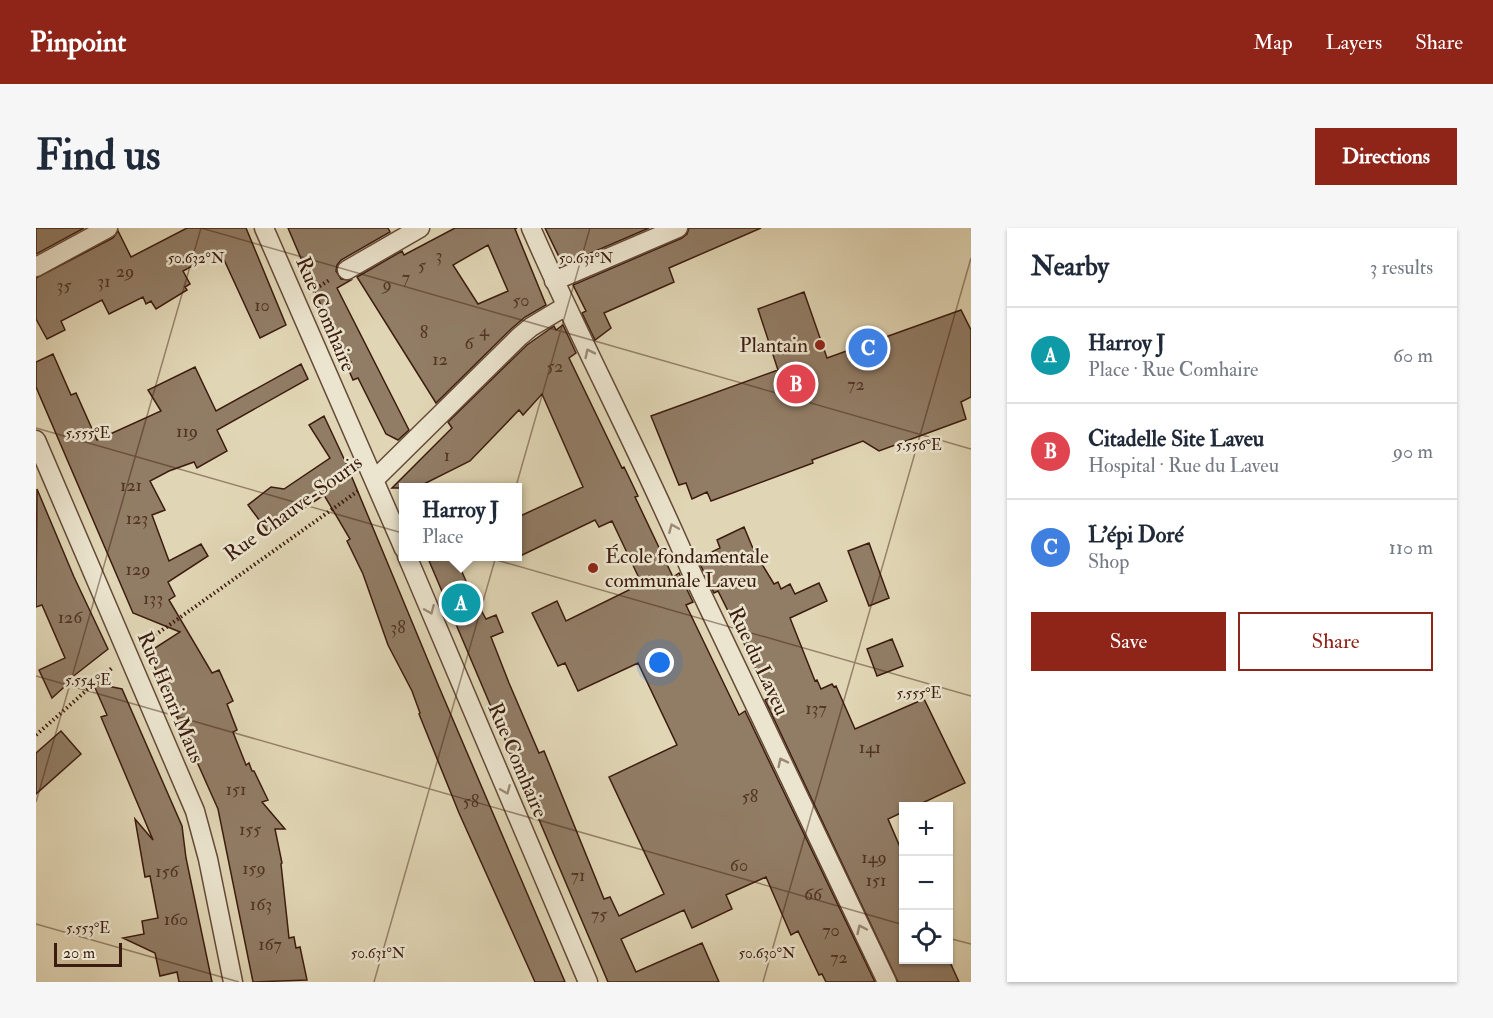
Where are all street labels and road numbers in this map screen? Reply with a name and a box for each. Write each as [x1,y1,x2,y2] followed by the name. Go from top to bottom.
[289,253,362,376] street label: Rue Comhaire
[219,449,368,568] street label: Rue Chauve-Souris
[722,603,795,720] street label: Rue du Laveu
[131,627,210,767] street label: Rue Henri Maus
[481,699,554,822] street label: Rue Comhaire

